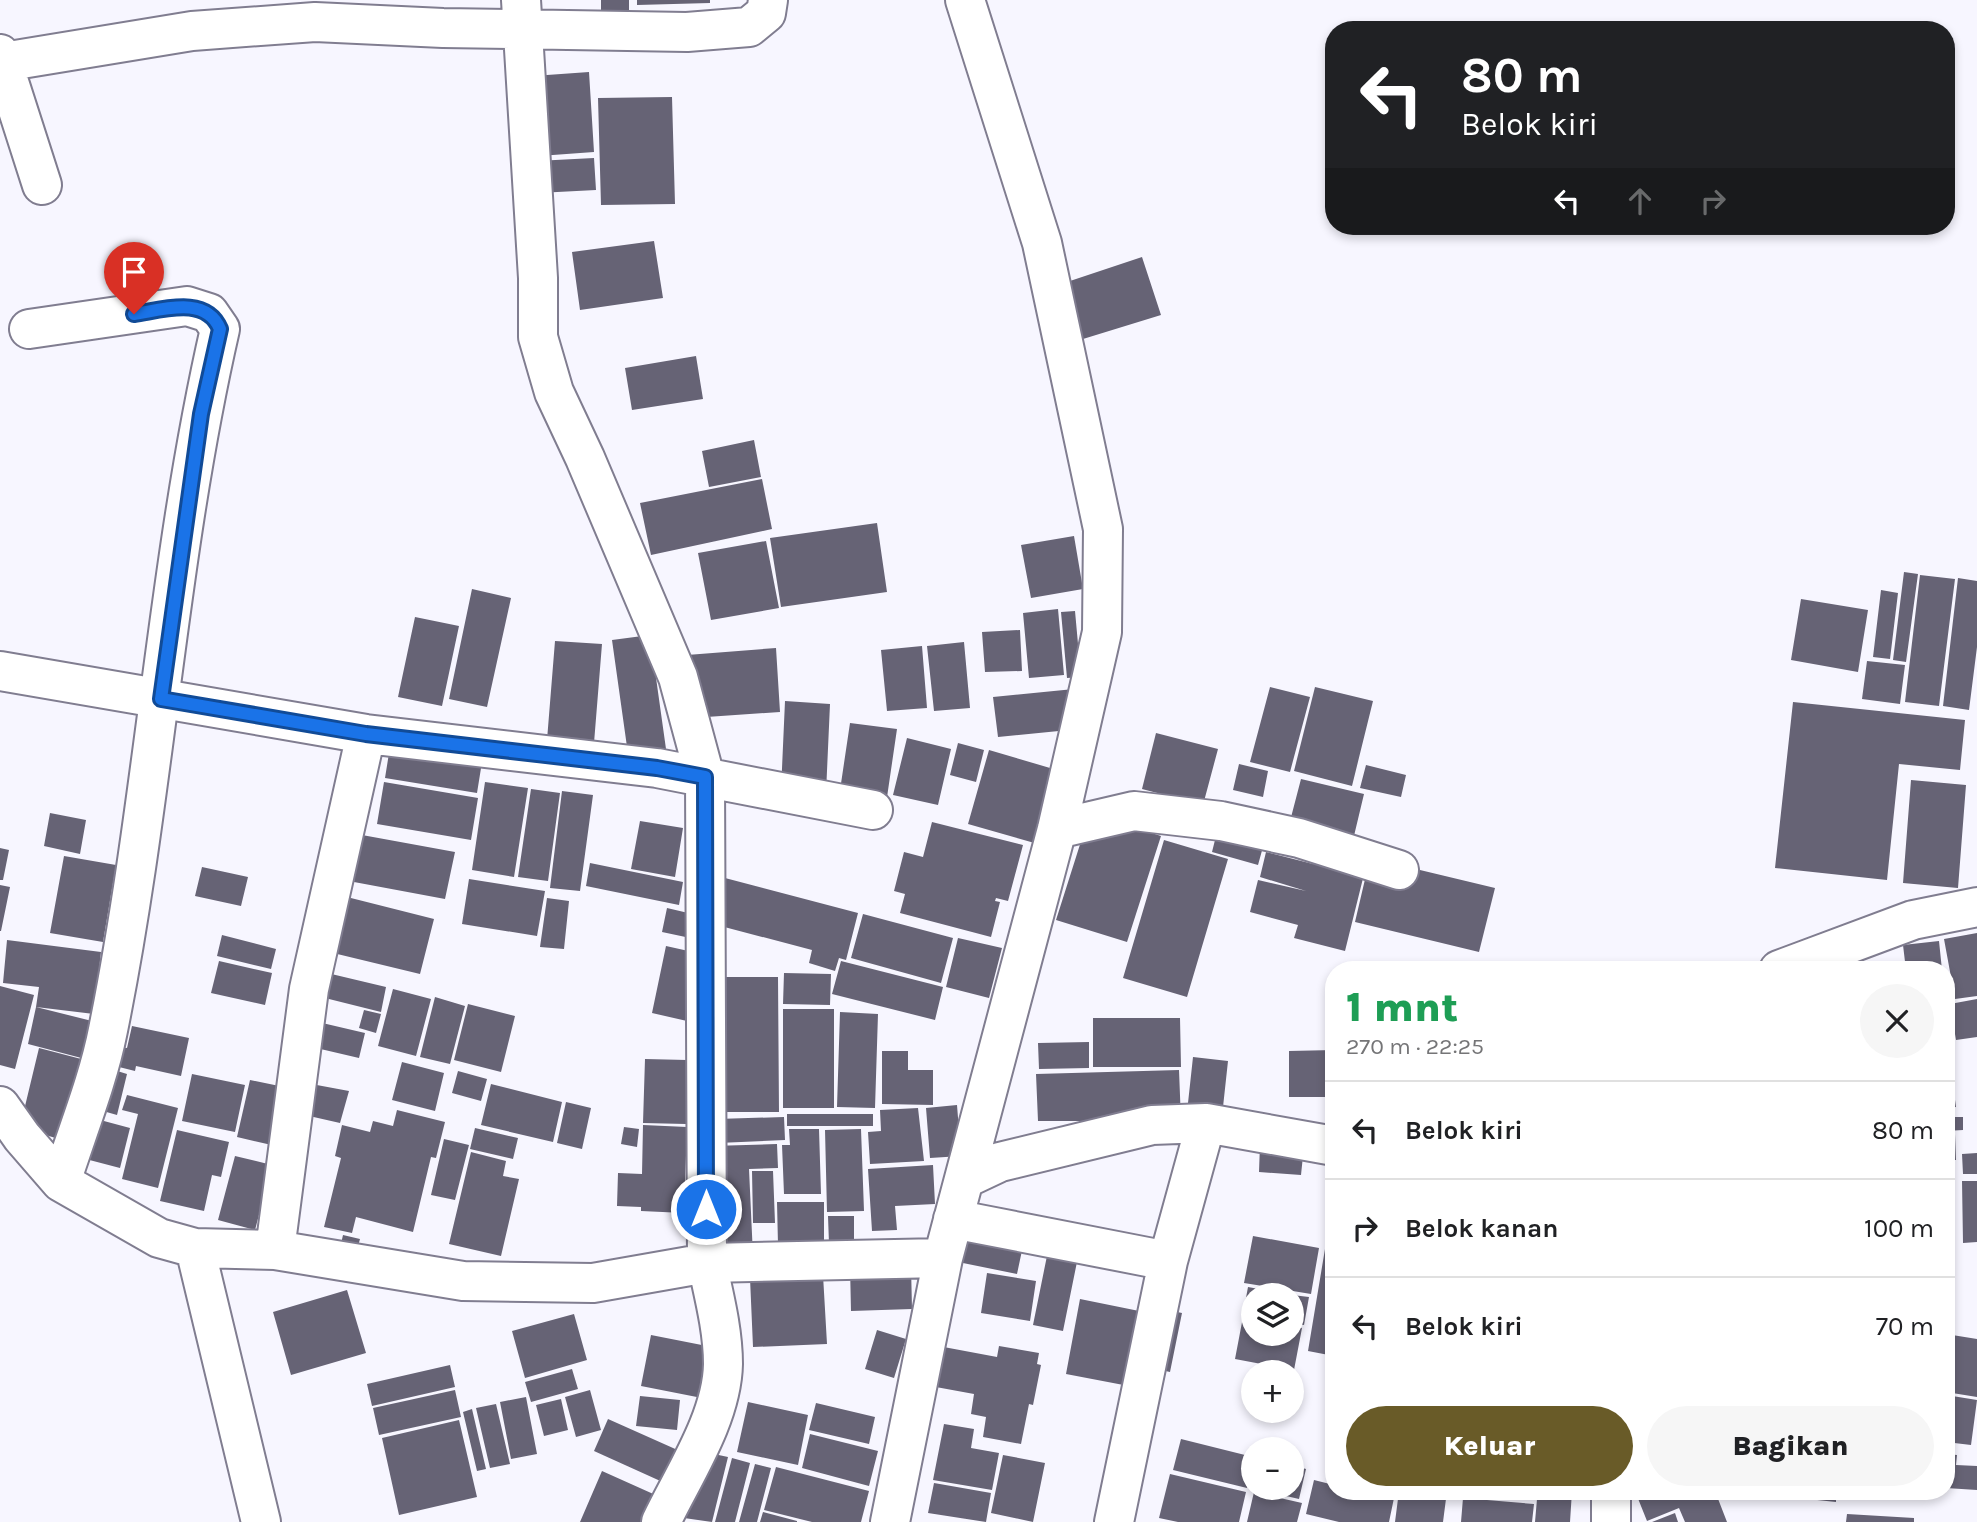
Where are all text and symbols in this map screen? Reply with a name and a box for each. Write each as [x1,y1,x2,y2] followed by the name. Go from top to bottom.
[1461,47,1583,104] text: 80 m
[1346,49,1437,140] icon: left
[1461,106,1598,143] text: Belok kiri
[1548,182,1586,220] icon: left
[1621,182,1659,220] icon: ahead
[1694,182,1732,220] icon: right
[104,242,164,314] pin
[115,253,153,291] icon: arrive
[1346,982,1458,1032] text: 1 mnt
[1860,984,1934,1058] button: close
[1346,1033,1484,1060] text: 270 m · 22:25
[1346,1111,1384,1149] icon: left
[1405,1115,1523,1146] text: Belok kiri
[1872,1115,1934,1146] text: 80 m
[669,1172,743,1246] position arrow
[1346,1209,1384,1247] icon: right
[1405,1213,1558,1244] text: Belok kanan
[1864,1213,1934,1244] text: 100 m
[1241,1283,1304,1500] map controls
[1241,1283,1304,1346] button: layers
[1346,1307,1384,1345] icon: left
[1405,1311,1523,1342] text: Belok kiri
[1876,1311,1934,1342] text: 70 m
[1241,1360,1304,1423] button: +
[1346,1406,1633,1486] button: Keluar
[1647,1406,1934,1486] button: Bagikan
[1241,1437,1304,1500] button: −

